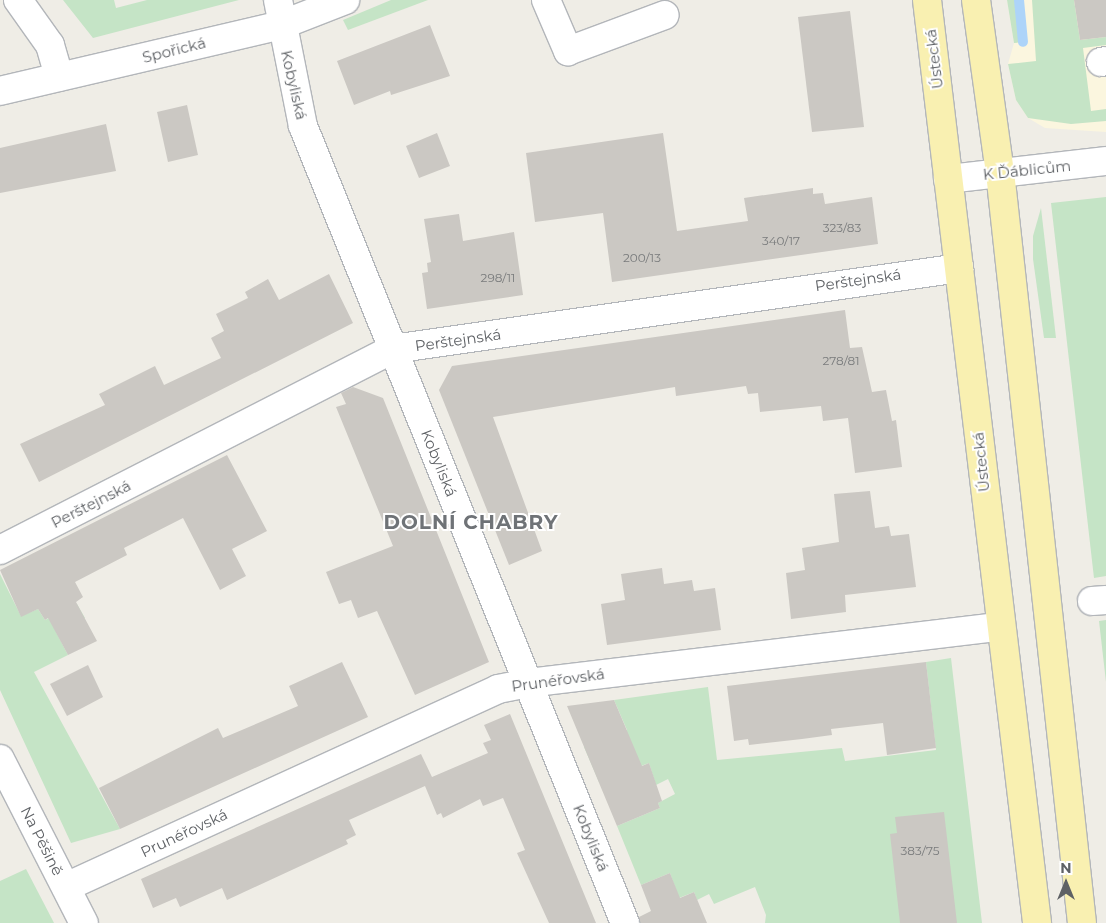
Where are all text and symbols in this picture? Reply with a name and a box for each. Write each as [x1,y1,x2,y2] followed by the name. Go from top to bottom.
[921,28,947,90] street label: Ústecká
[140,33,208,67] street label: Spořická
[277,48,311,122] street label: Kobyliská
[982,156,1072,184] street label: K Ďáblicům
[823,221,861,235] house number: 323/83
[762,234,800,248] house number: 340/17
[623,251,661,265] house number: 200/13
[814,265,902,295] street label: Perštejnská
[481,271,515,285] house number: 298/11
[414,325,502,355] street label: Perštejnská
[822,354,860,368] house number: 278/81
[417,427,461,499] street label: Kobyliská
[969,431,993,493] street label: Ústecká
[48,476,134,532] street label: Perštejnská
[382,510,560,534] district label: DOLNÍ CHABRY
[510,665,606,695] street label: Prunéřovská
[569,802,613,874] street label: Kobyliská
[17,803,67,879] street label: Na Pěšině
[138,805,230,861] street label: Prunéřovská
[900,844,940,858] house number: 383/75
[1041,858,1091,908] north arrow
[1060,859,1072,877] text: N

